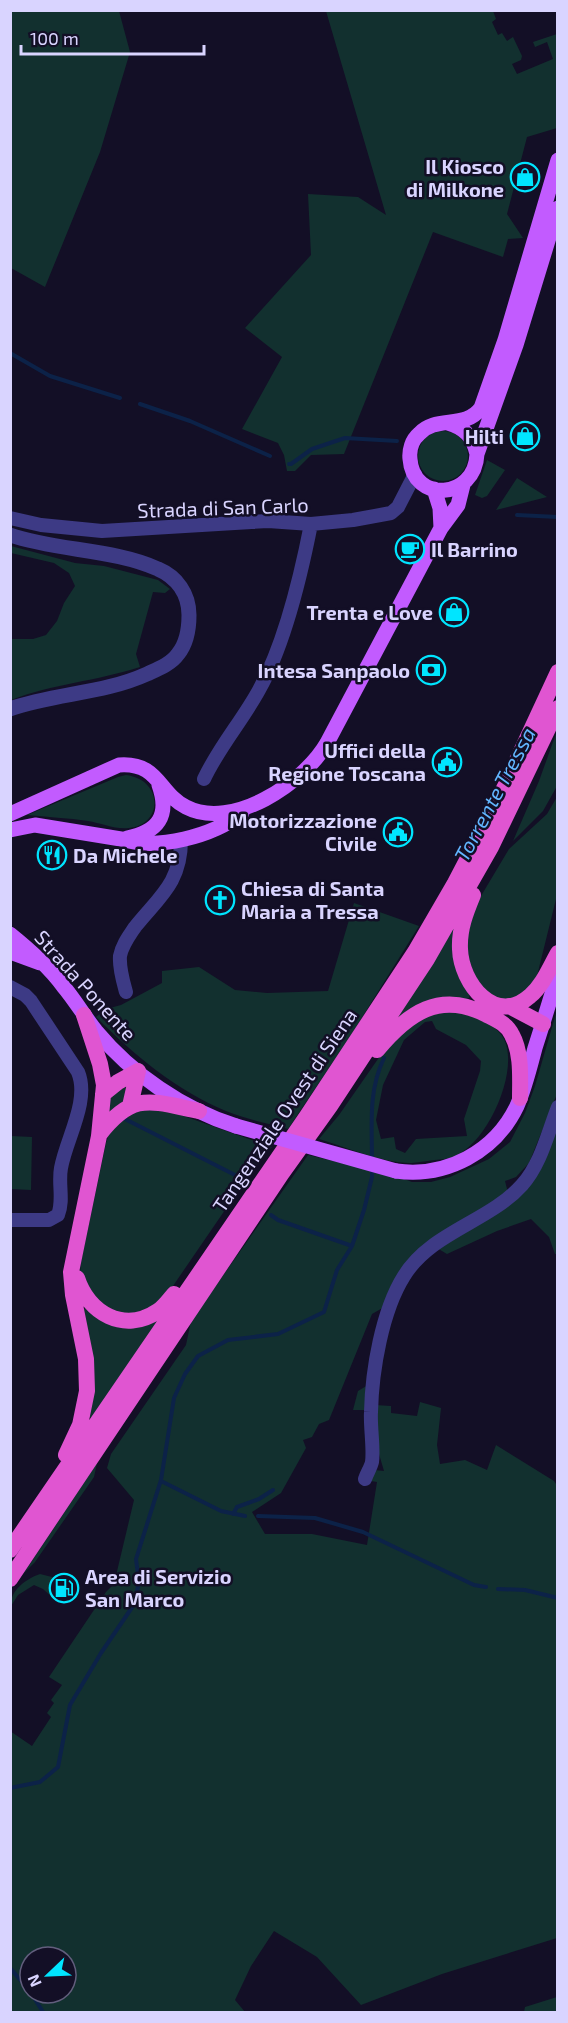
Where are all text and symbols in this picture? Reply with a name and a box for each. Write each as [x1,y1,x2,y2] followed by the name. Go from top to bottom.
[21,18,204,56] scale bar
[30,27,79,49] text: 100 m
[406,154,504,201] place label: Il Kiosco di Milkone
[509,161,541,193] shop icon: Il Kiosco di Milkone
[509,420,541,452] shop icon: Hilti
[465,424,504,448] place label: Hilti
[137,492,309,522] street label: Strada di San Carlo
[394,533,426,565] cafe icon: Il Barrino
[431,537,518,561] place label: Il Barrino
[438,596,470,628] shop icon: Trenta e Love
[307,600,433,624] place label: Trenta e Love
[415,654,447,686] bank icon: Intesa Sanpaolo
[258,658,410,682] place label: Intesa Sanpaolo
[448,723,540,865] water label: Torrente Tressa
[268,738,426,785] place label: Uffici della Regione Toscana
[431,746,463,778] public building icon: Uffici della Regione Toscana
[229,808,377,855] place label: Motorizzazione Civile
[382,816,414,848] public building icon: Motorizzazione Civile
[36,839,68,871] restaurant icon: Da Michele
[73,843,178,867] place label: Da Michele
[241,876,384,923] place label: Chiesa di Santa Maria a Tressa
[204,884,236,916] church icon: Chiesa di Santa Maria a Tressa
[30,925,142,1045] street label: Strada Ponente
[207,1004,361,1216] street label: Tangenziale Ovest di Siena
[85,1564,231,1611] place label: Area di Servizio San Marco
[48,1572,80,1604] fuel station icon: Area di Servizio San Marco
[18,1945,78,2005] north arrow
[23,1972,45,1990] text: N

